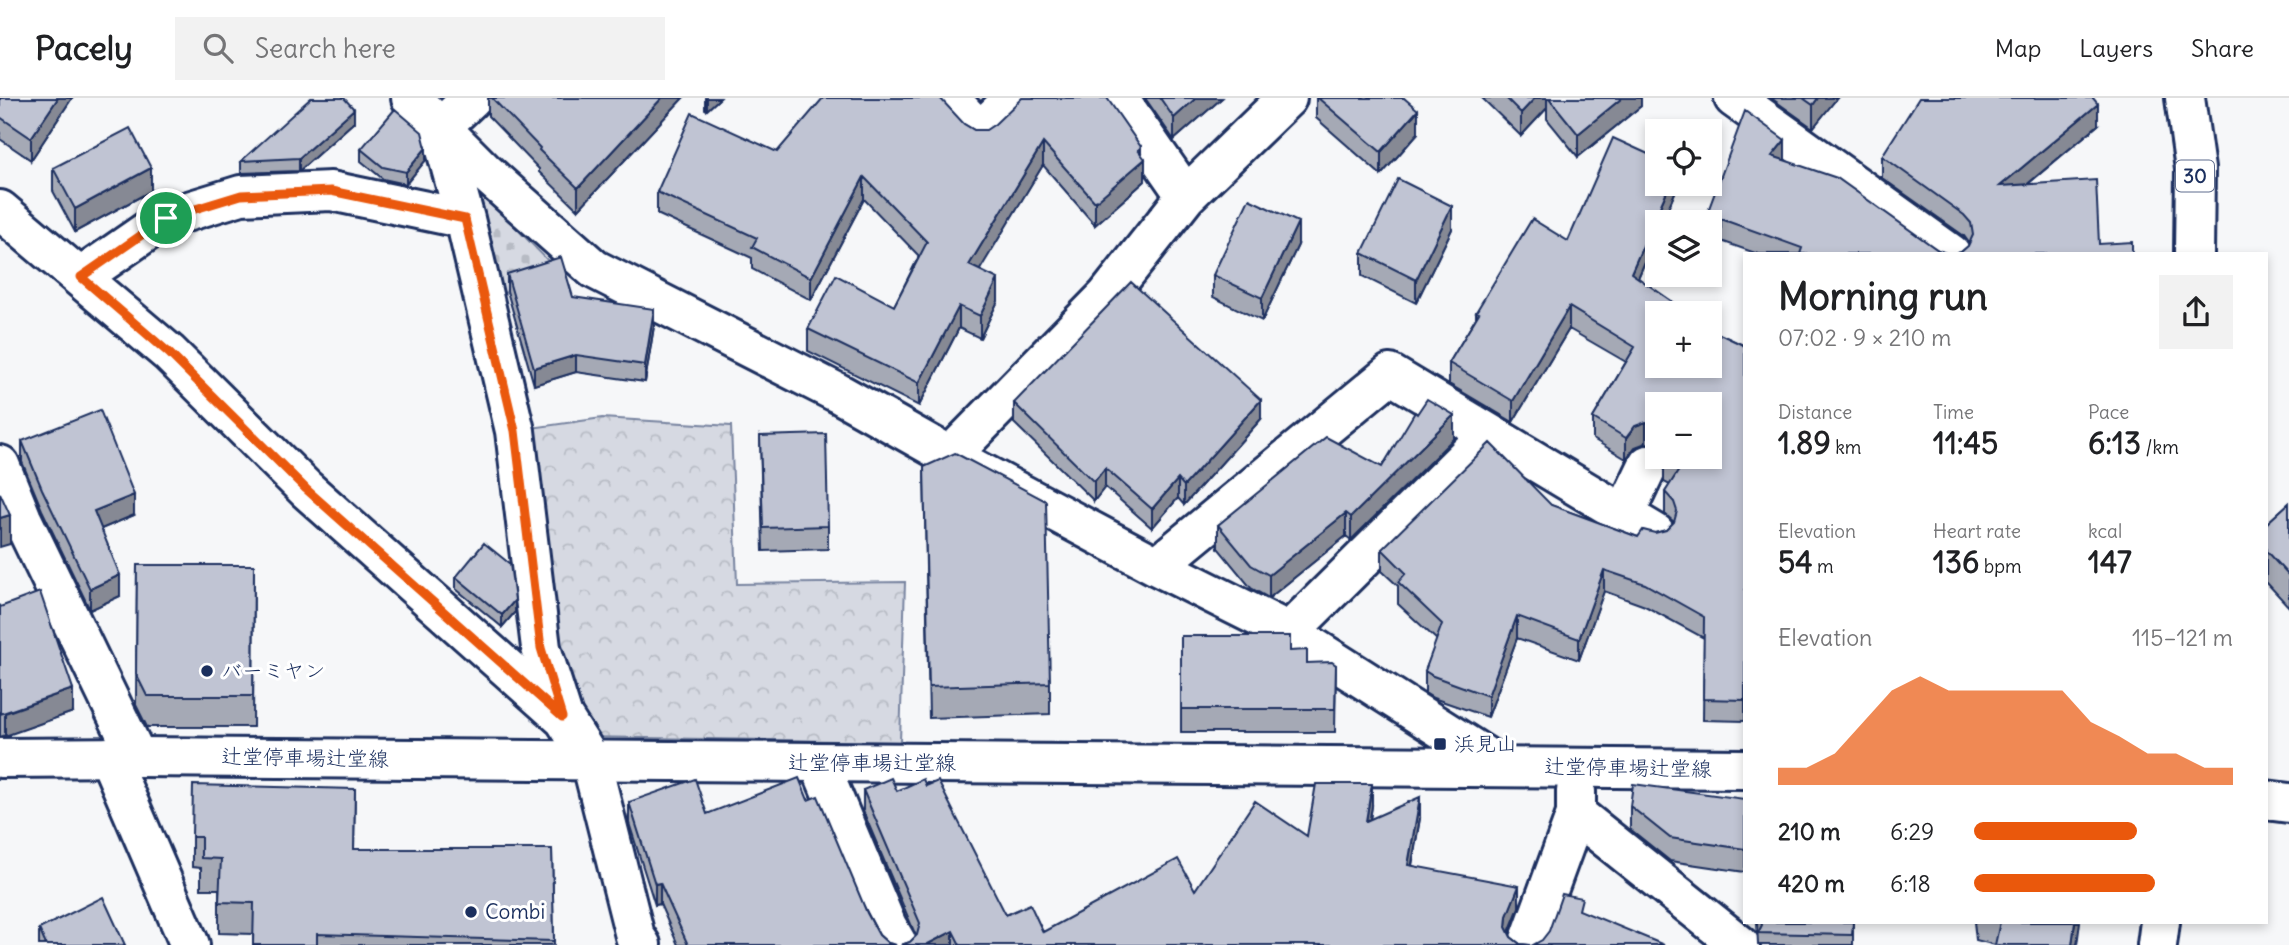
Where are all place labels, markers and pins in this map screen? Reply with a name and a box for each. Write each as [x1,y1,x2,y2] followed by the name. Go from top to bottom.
[136,188,196,248] pin
[221,657,326,684] place label: バーミヤン
[199,663,215,679] marker: バーミヤン
[1454,730,1517,757] place label: 浜見山
[1432,736,1448,752] marker: 浜見山
[485,898,545,925] place label: Combi
[463,904,479,920] marker: Combi

